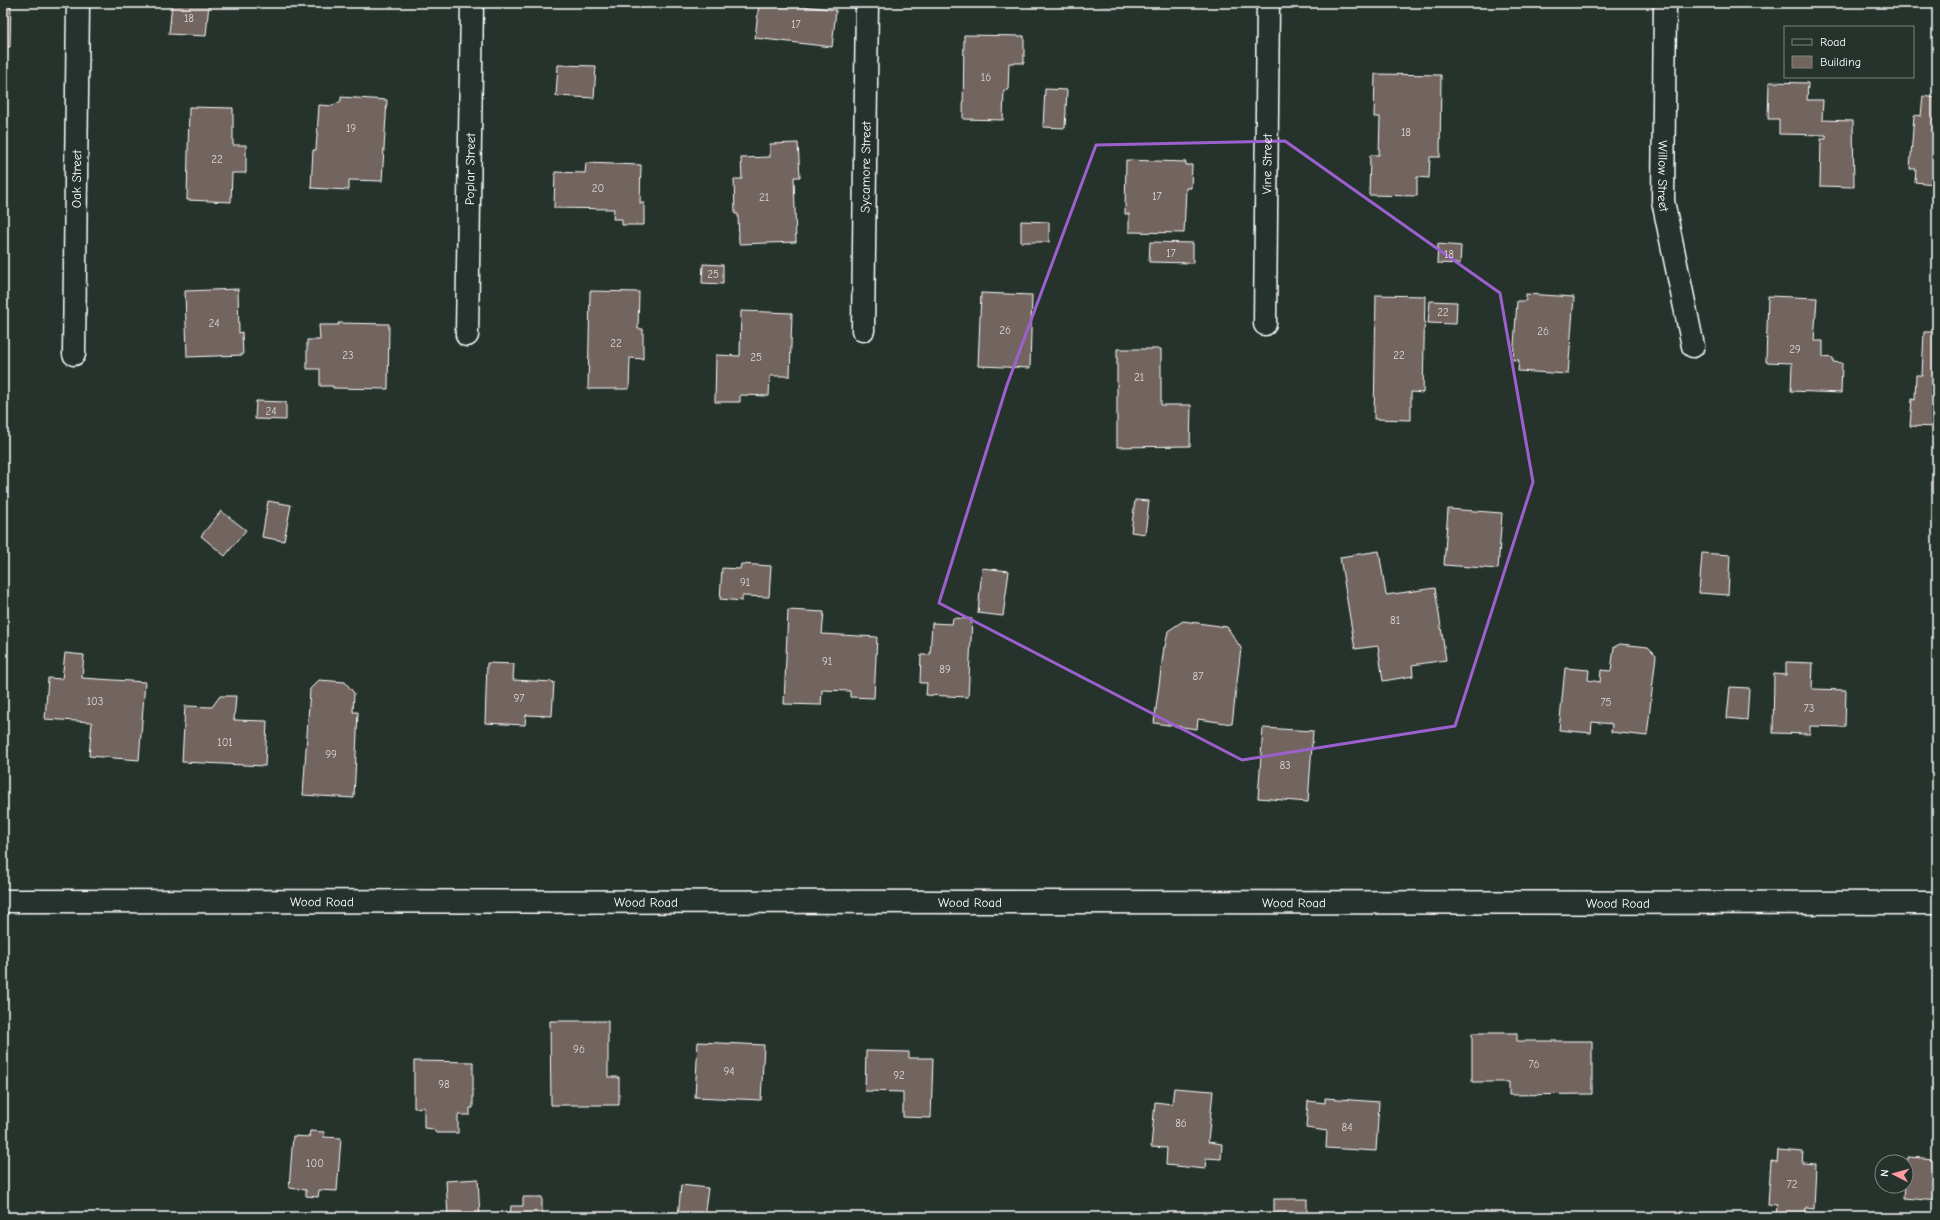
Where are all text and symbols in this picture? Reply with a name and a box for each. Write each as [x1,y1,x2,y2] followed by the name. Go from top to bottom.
[184,12,194,25] house number: 18
[791,18,801,31] house number: 17
[1784,26,1914,78] legend
[1820,35,1846,49] text: Road
[1820,55,1861,69] text: Building
[981,71,991,84] house number: 16
[857,120,874,213] street label: Sycamore Street
[346,122,356,135] house number: 19
[1401,126,1411,139] house number: 18
[462,132,478,205] street label: Poplar Street
[1259,132,1275,194] street label: Vine Street
[1655,140,1672,214] street label: Willow Street
[69,149,84,208] street label: Oak Street
[211,153,223,166] house number: 22
[592,182,604,195] house number: 20
[1152,190,1162,203] house number: 17
[759,191,769,204] house number: 21
[1166,247,1176,260] house number: 17
[1444,248,1454,261] house number: 18
[707,268,719,281] house number: 25
[1437,306,1449,319] house number: 22
[208,317,220,330] house number: 24
[999,324,1011,337] house number: 26
[1537,325,1549,338] house number: 26
[610,337,622,350] house number: 22
[1789,343,1801,356] house number: 29
[342,349,354,362] house number: 23
[1393,349,1405,362] house number: 22
[750,351,762,364] house number: 25
[1134,371,1144,384] house number: 21
[265,405,277,418] house number: 24
[740,576,750,589] house number: 91
[1390,614,1400,627] house number: 81
[822,655,832,668] house number: 91
[939,663,951,676] house number: 89
[1193,670,1203,683] house number: 87
[513,692,525,705] house number: 97
[87,695,103,708] house number: 103
[1600,696,1612,709] house number: 75
[1804,702,1814,715] house number: 73
[217,736,233,749] house number: 101
[325,748,337,761] house number: 99
[1279,759,1291,772] house number: 83
[290,894,354,909] street label: Wood Road
[614,895,678,910] street label: Wood Road
[938,895,1002,910] street label: Wood Road
[1262,895,1326,910] street label: Wood Road
[1586,896,1650,911] street label: Wood Road
[573,1043,585,1056] house number: 96
[1528,1058,1540,1071] house number: 76
[723,1065,735,1078] house number: 94
[893,1069,905,1082] house number: 92
[438,1078,450,1091] house number: 98
[1175,1117,1187,1130] house number: 86
[1342,1121,1353,1134] house number: 84
[1874,1154,1914,1194] north arrow
[306,1157,324,1170] house number: 100
[1878,1169,1891,1177] text: N
[1787,1178,1798,1191] house number: 72

